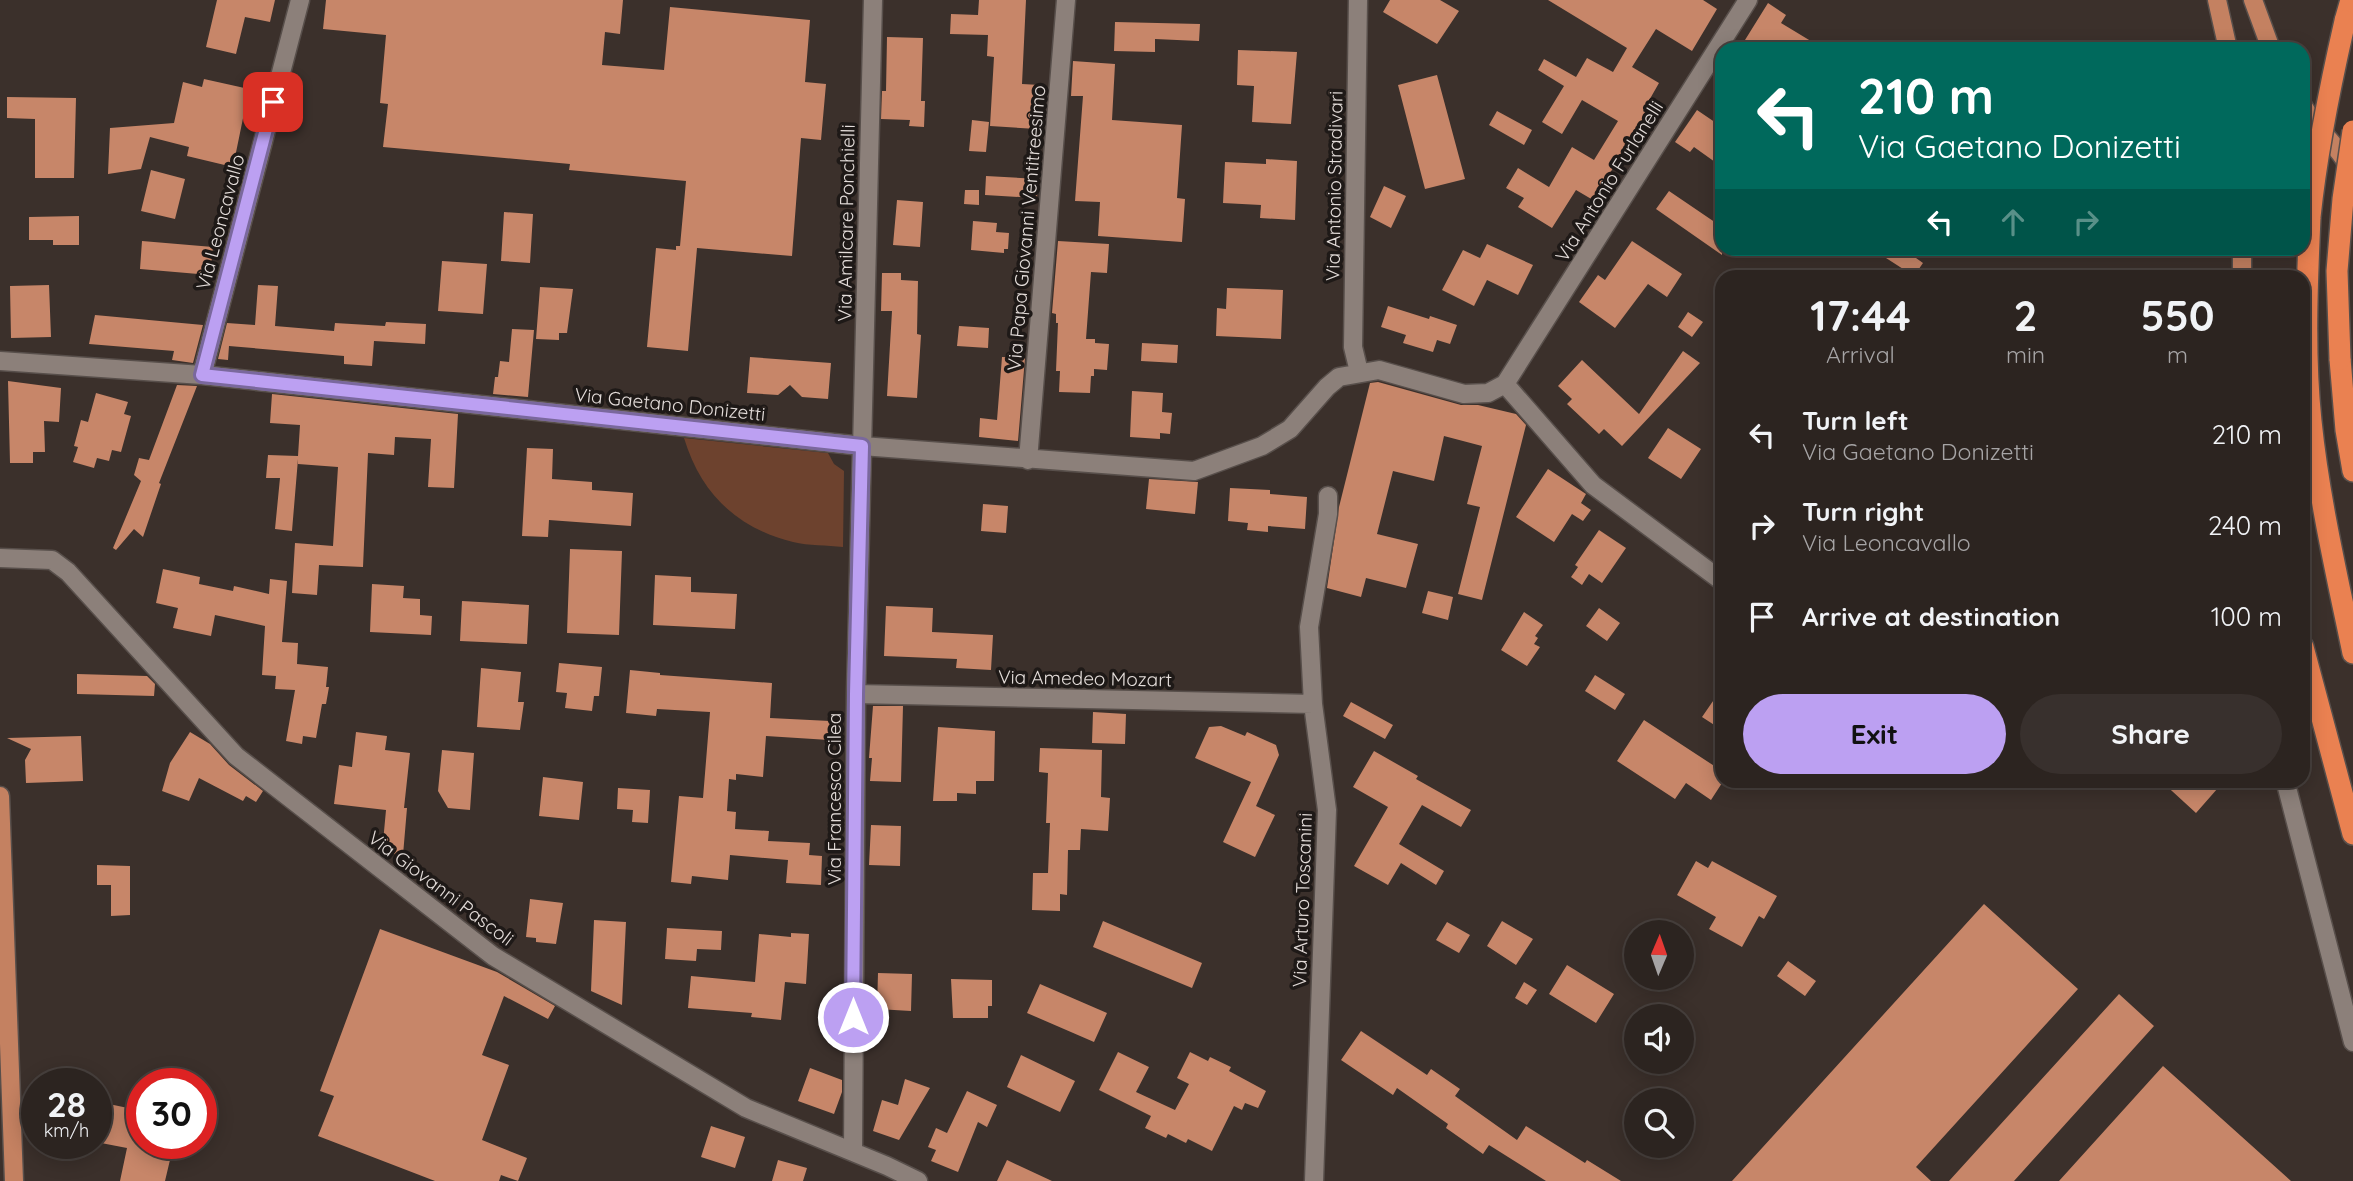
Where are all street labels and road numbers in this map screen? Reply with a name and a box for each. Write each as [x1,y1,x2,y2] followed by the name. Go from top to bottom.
[1002,84,1050,372] street label: Via Papa Giovanni Ventitreesimo
[1320,91,1348,281] street label: Via Antonio Stradivari
[1550,96,1668,266] street label: Via Antonio Furlanelli
[832,124,860,322] street label: Via Amilcare Ponchielli
[190,152,250,292] street label: Via Leoncavallo
[573,382,767,426] street label: Via Gaetano Donizetti
[998,664,1172,692] street label: Via Amedeo Mozart
[822,713,846,885] street label: Via Francesco Cilea
[1287,812,1317,988] street label: Via Arturo Toscanini
[363,825,519,951] street label: Via Giovanni Pascoli

